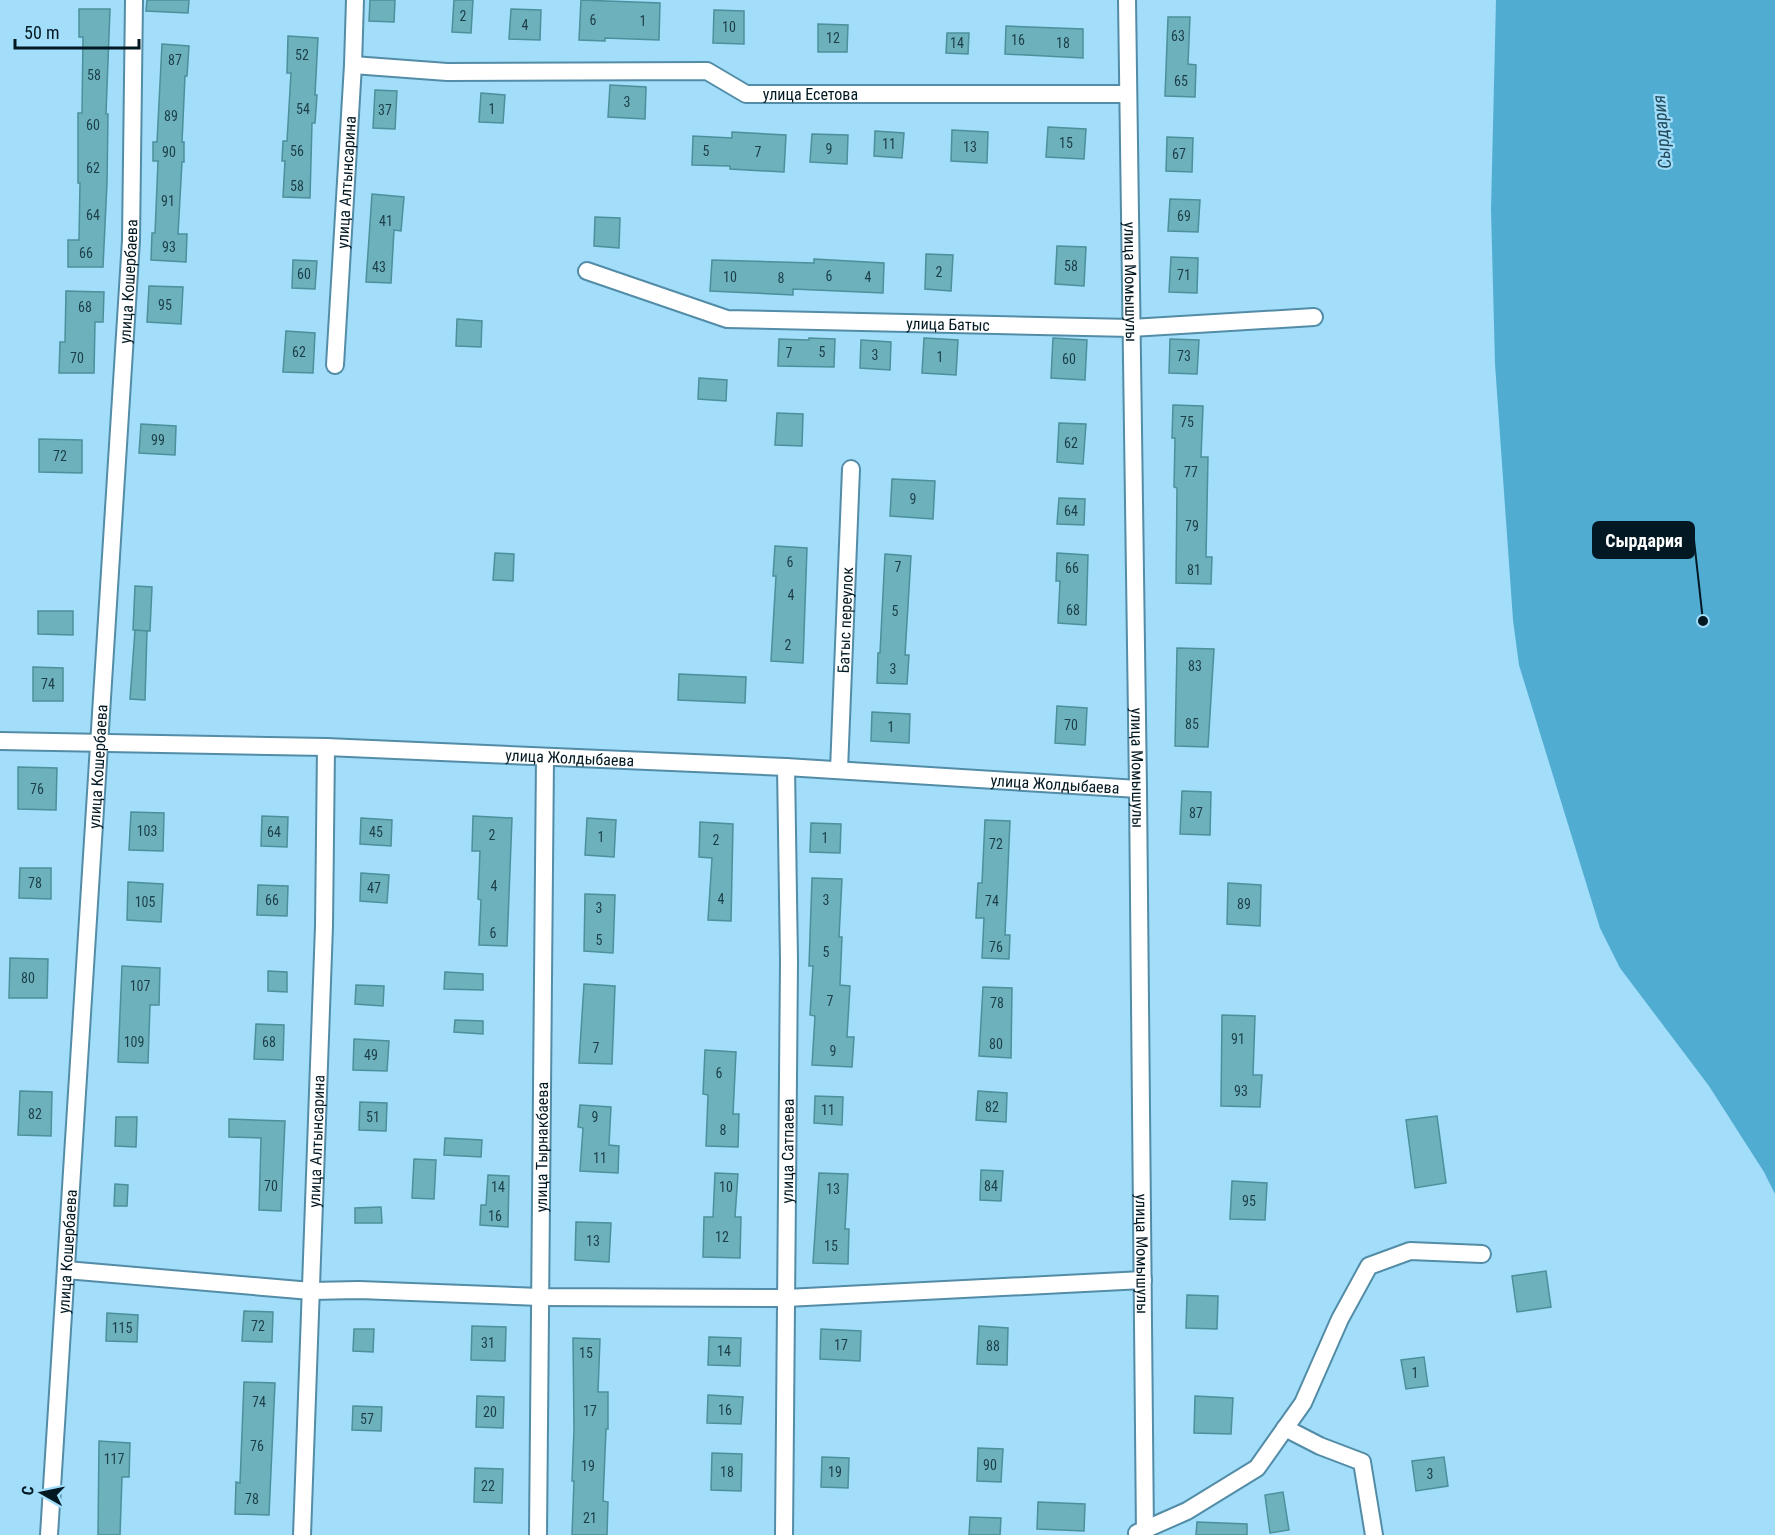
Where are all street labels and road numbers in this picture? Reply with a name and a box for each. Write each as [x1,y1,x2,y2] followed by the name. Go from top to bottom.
[763,85,858,104] street label: улица Есетова
[333,116,360,249] street label: улица Алтынсарина
[115,219,141,344] street label: улица Кошербаева
[1120,222,1141,342] street label: улица Момышулы
[906,314,990,335] street label: улица Батыс
[834,566,857,674] street label: Батыс переулок
[85,704,112,829] street label: улица Кошербаева
[1127,708,1147,828] street label: улица Момышулы
[505,746,635,770] street label: улица Жолдыбаева
[990,771,1120,798] street label: улица Жолдыбаева
[305,1075,329,1208] street label: улица Алтынсарина
[532,1082,552,1212] street label: улица Тырнакбаева
[778,1098,798,1204] street label: улица Сатпаева
[54,1189,81,1314] street label: улица Кошербаева
[1132,1194,1152,1314] street label: улица Момышулы

